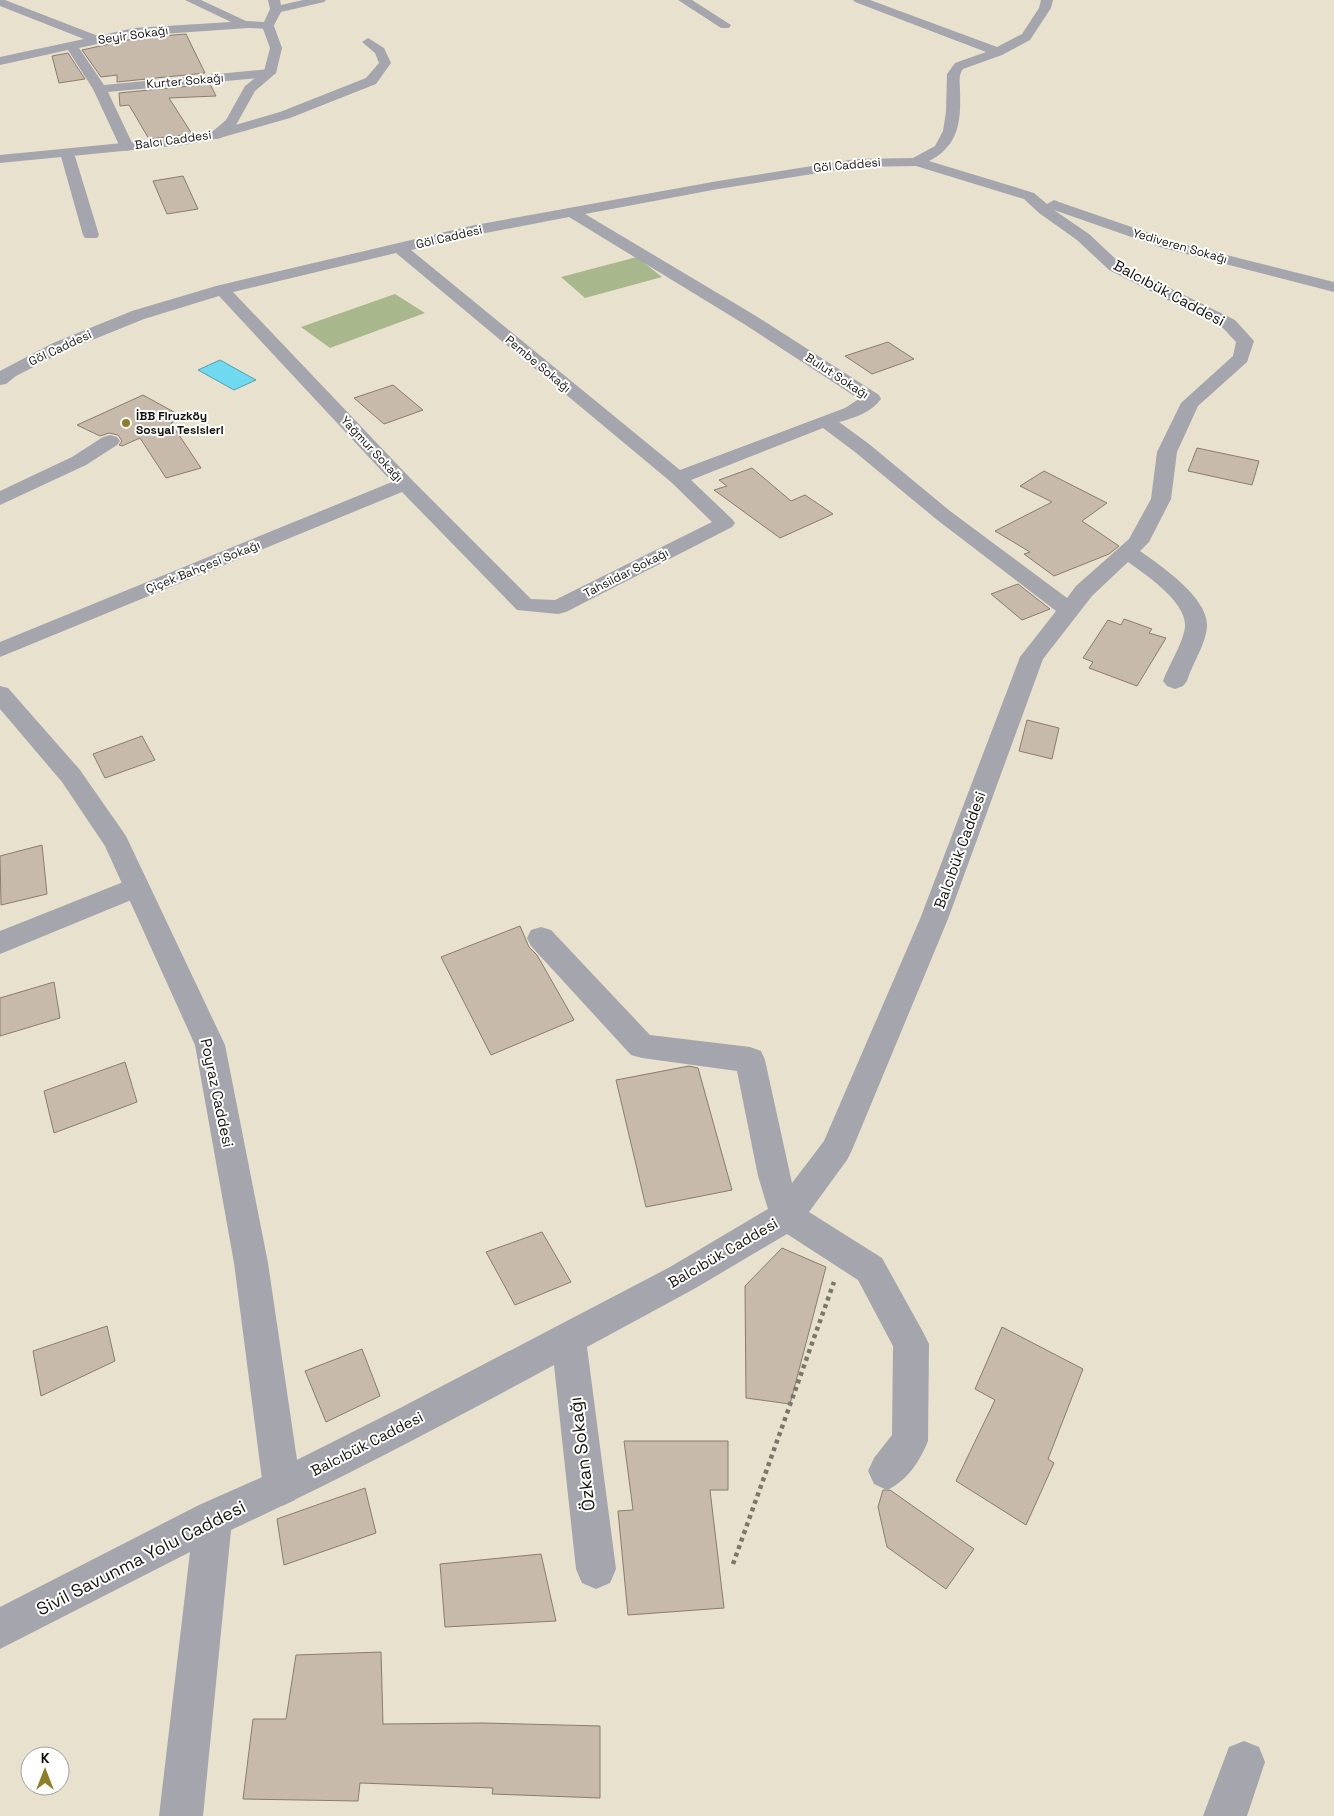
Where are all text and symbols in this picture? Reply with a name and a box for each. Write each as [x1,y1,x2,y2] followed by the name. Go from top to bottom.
[97,22,169,48] street label: Seyir Sokağı
[146,70,224,92] street label: Kurter Sokağı
[134,127,212,153] street label: Balcı Caddesi
[813,154,881,176] street label: Göl Caddesi
[414,222,484,252] street label: Göl Caddesi
[1131,225,1229,267] street label: Yediveren Sokağı
[1110,255,1228,330] street label: Balcıbük Caddesi
[26,326,94,370] street label: Göl Caddesi
[502,332,574,396] street label: Pembe Sokağı
[802,350,872,402] street label: Bulut Sokağı
[136,408,224,438] place label: İBB Firuzköy Sosyal Tesisleri
[337,413,407,485] street label: Yağmur Sokağı
[120,417,132,429] marker: İBB Firuzköy Sosyal Tesisleri
[144,537,262,597] street label: Çiçek Bahçesi Sokağı
[581,545,671,601] street label: Tahsildar Sokağı
[929,789,990,911] street label: Balcıbük Caddesi
[197,1037,238,1149] street label: Poyraz Caddesi
[665,1213,781,1292] street label: Balcıbük Caddesi
[563,1396,600,1512] street label: Özkan Sokağı
[307,1407,426,1480] street label: Balcıbük Caddesi
[32,1495,249,1620] street label: Sivil Savunma Yolu Caddesi
[20,1746,70,1796] north arrow
[41,1749,50,1767] text: K

